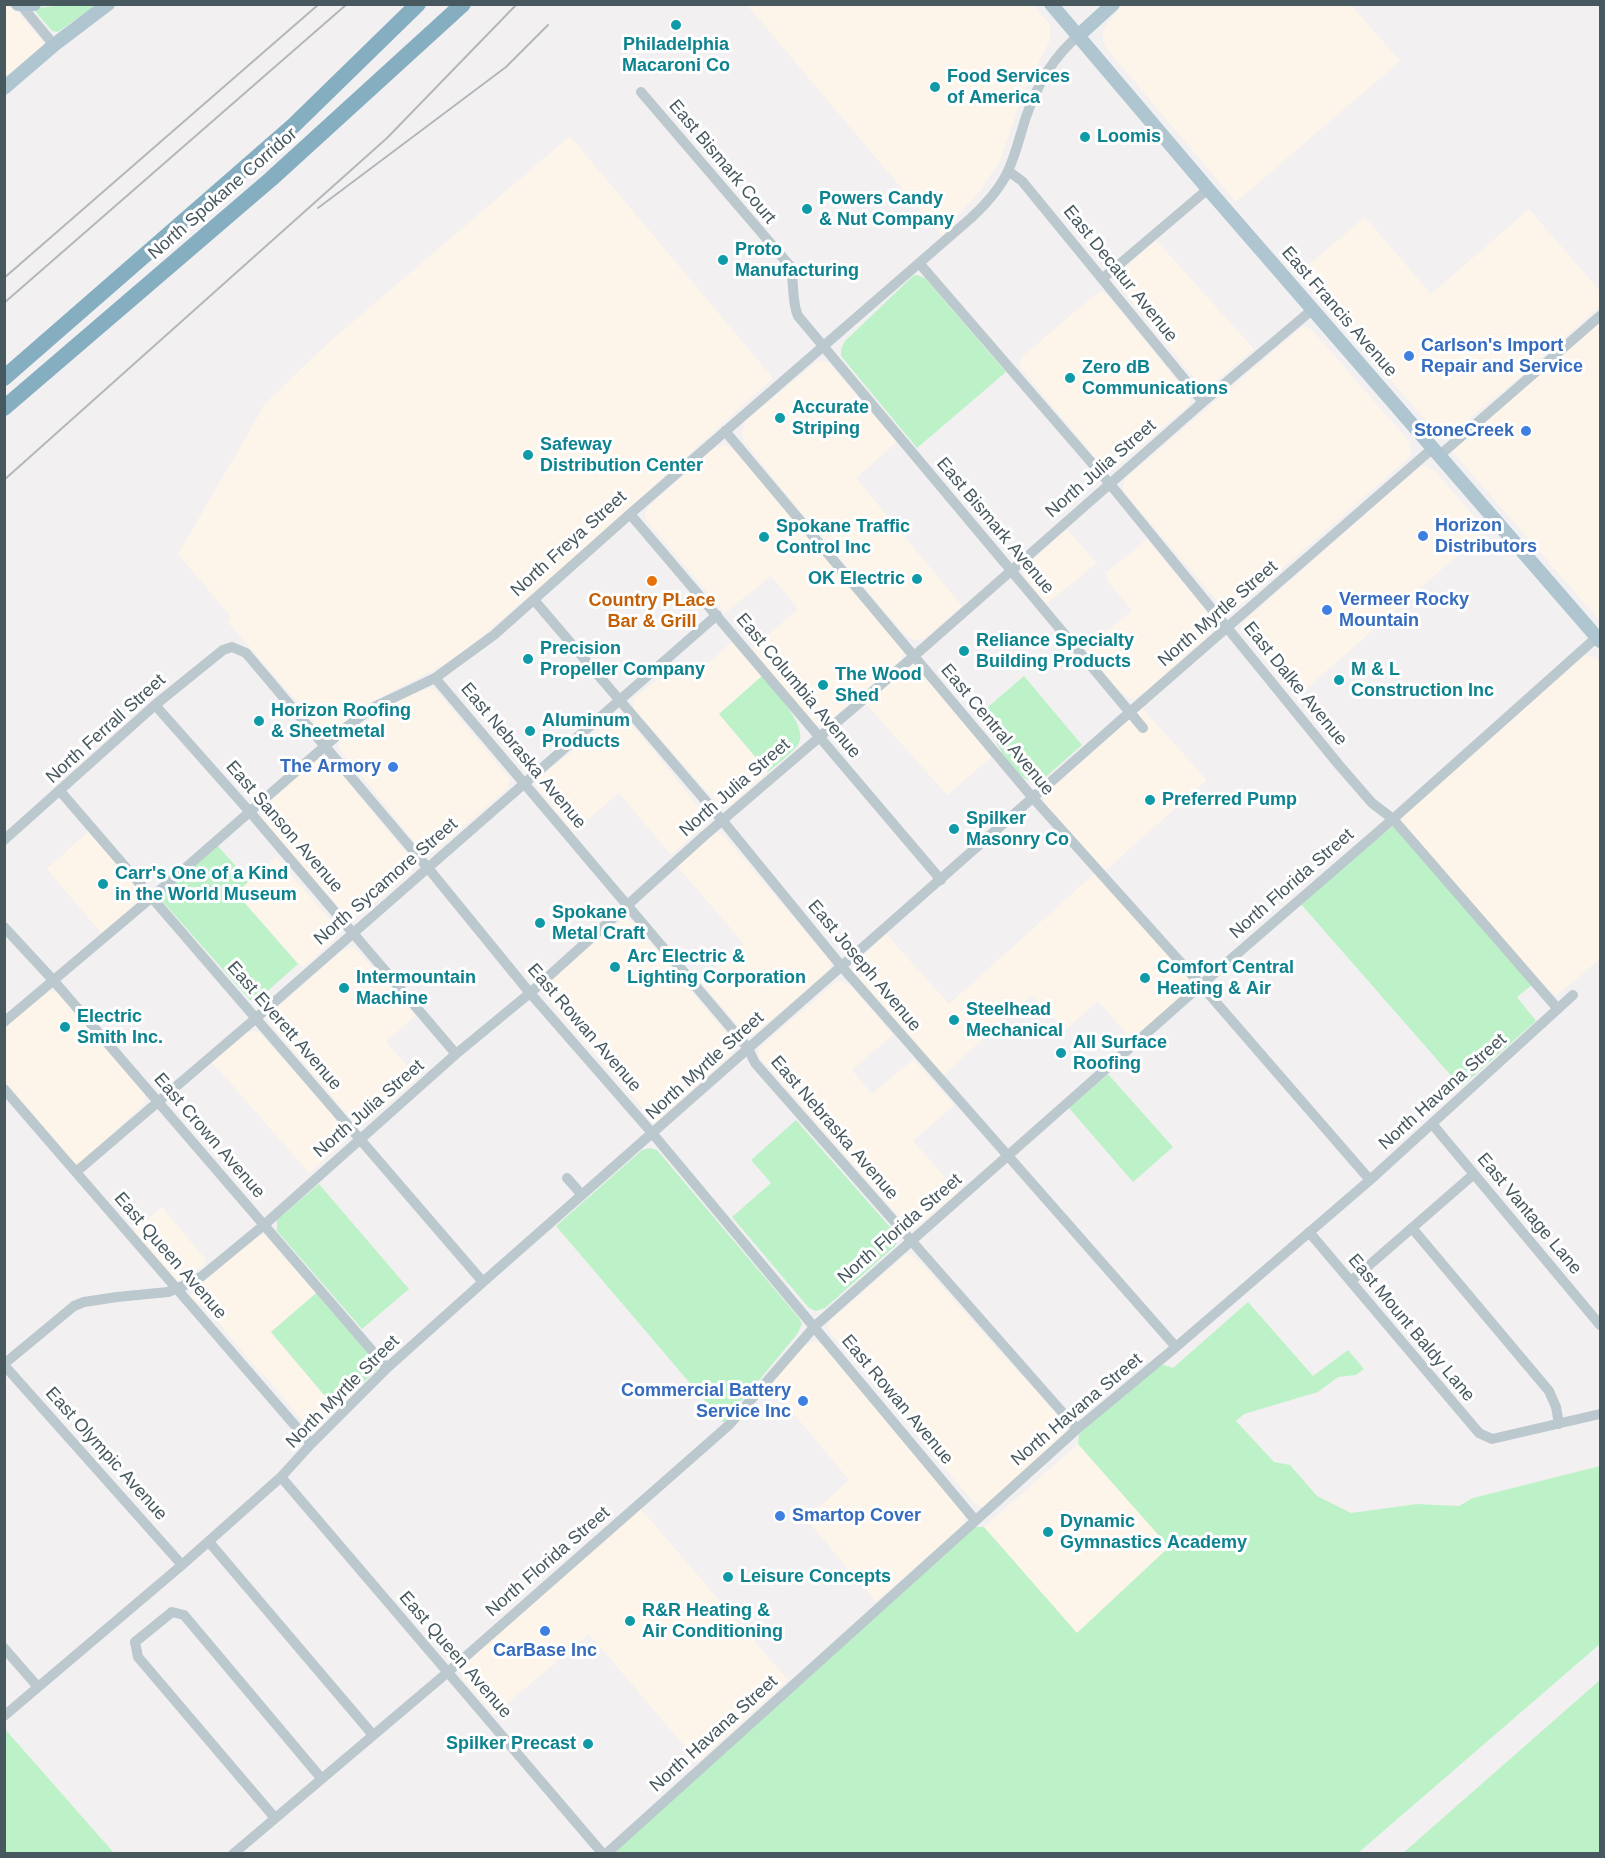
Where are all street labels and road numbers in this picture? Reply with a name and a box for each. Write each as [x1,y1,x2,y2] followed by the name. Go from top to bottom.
[664,96,780,228] street label: East Bismark Court
[144,123,302,265] street label: North Spokane Corridor
[1058,201,1182,347] street label: East Decatur Avenue
[1276,242,1402,382] street label: East Francis Avenue
[1041,415,1161,523] street label: North Julia Street
[932,453,1058,599] street label: East Bismark Avenue
[507,486,631,602] street label: North Freya Street
[1154,556,1282,672] street label: North Myrtle Street
[731,609,865,763] street label: East Columbia Avenue
[1239,618,1351,750] street label: East Dalke Avenue
[936,660,1058,800] street label: East Central Avenue
[42,670,170,788] street label: North Ferrall Street
[456,679,590,833] street label: East Nebraska Avenue
[675,734,795,842] street label: North Julia Street
[221,757,347,897] street label: East Sanson Avenue
[310,814,462,950] street label: North Sycamore Street
[1226,824,1358,944] street label: North Florida Street
[803,896,925,1036] street label: East Joseph Avenue
[222,957,346,1095] street label: East Everett Avenue
[522,959,646,1097] street label: East Rowan Avenue
[642,1007,768,1125] street label: North Myrtle Street
[1375,1029,1511,1155] street label: North Havana Street
[766,1052,902,1204] street label: East Nebraska Avenue
[309,1055,429,1163] street label: North Julia Street
[149,1069,269,1203] street label: East Crown Avenue
[1472,1149,1586,1279] street label: East Vantage Lane
[834,1169,966,1289] street label: North Florida Street
[109,1188,231,1324] street label: East Queen Avenue
[1343,1250,1479,1406] street label: East Mount Baldy Lane
[282,1331,404,1453] street label: North Myrtle Street
[836,1331,958,1469] street label: East Rowan Avenue
[1007,1349,1147,1471] street label: North Havana Street
[41,1383,171,1525] street label: East Olympic Avenue
[482,1502,614,1622] street label: North Florida Street
[394,1587,516,1723] street label: East Queen Avenue
[646,1671,782,1797] street label: North Havana Street

